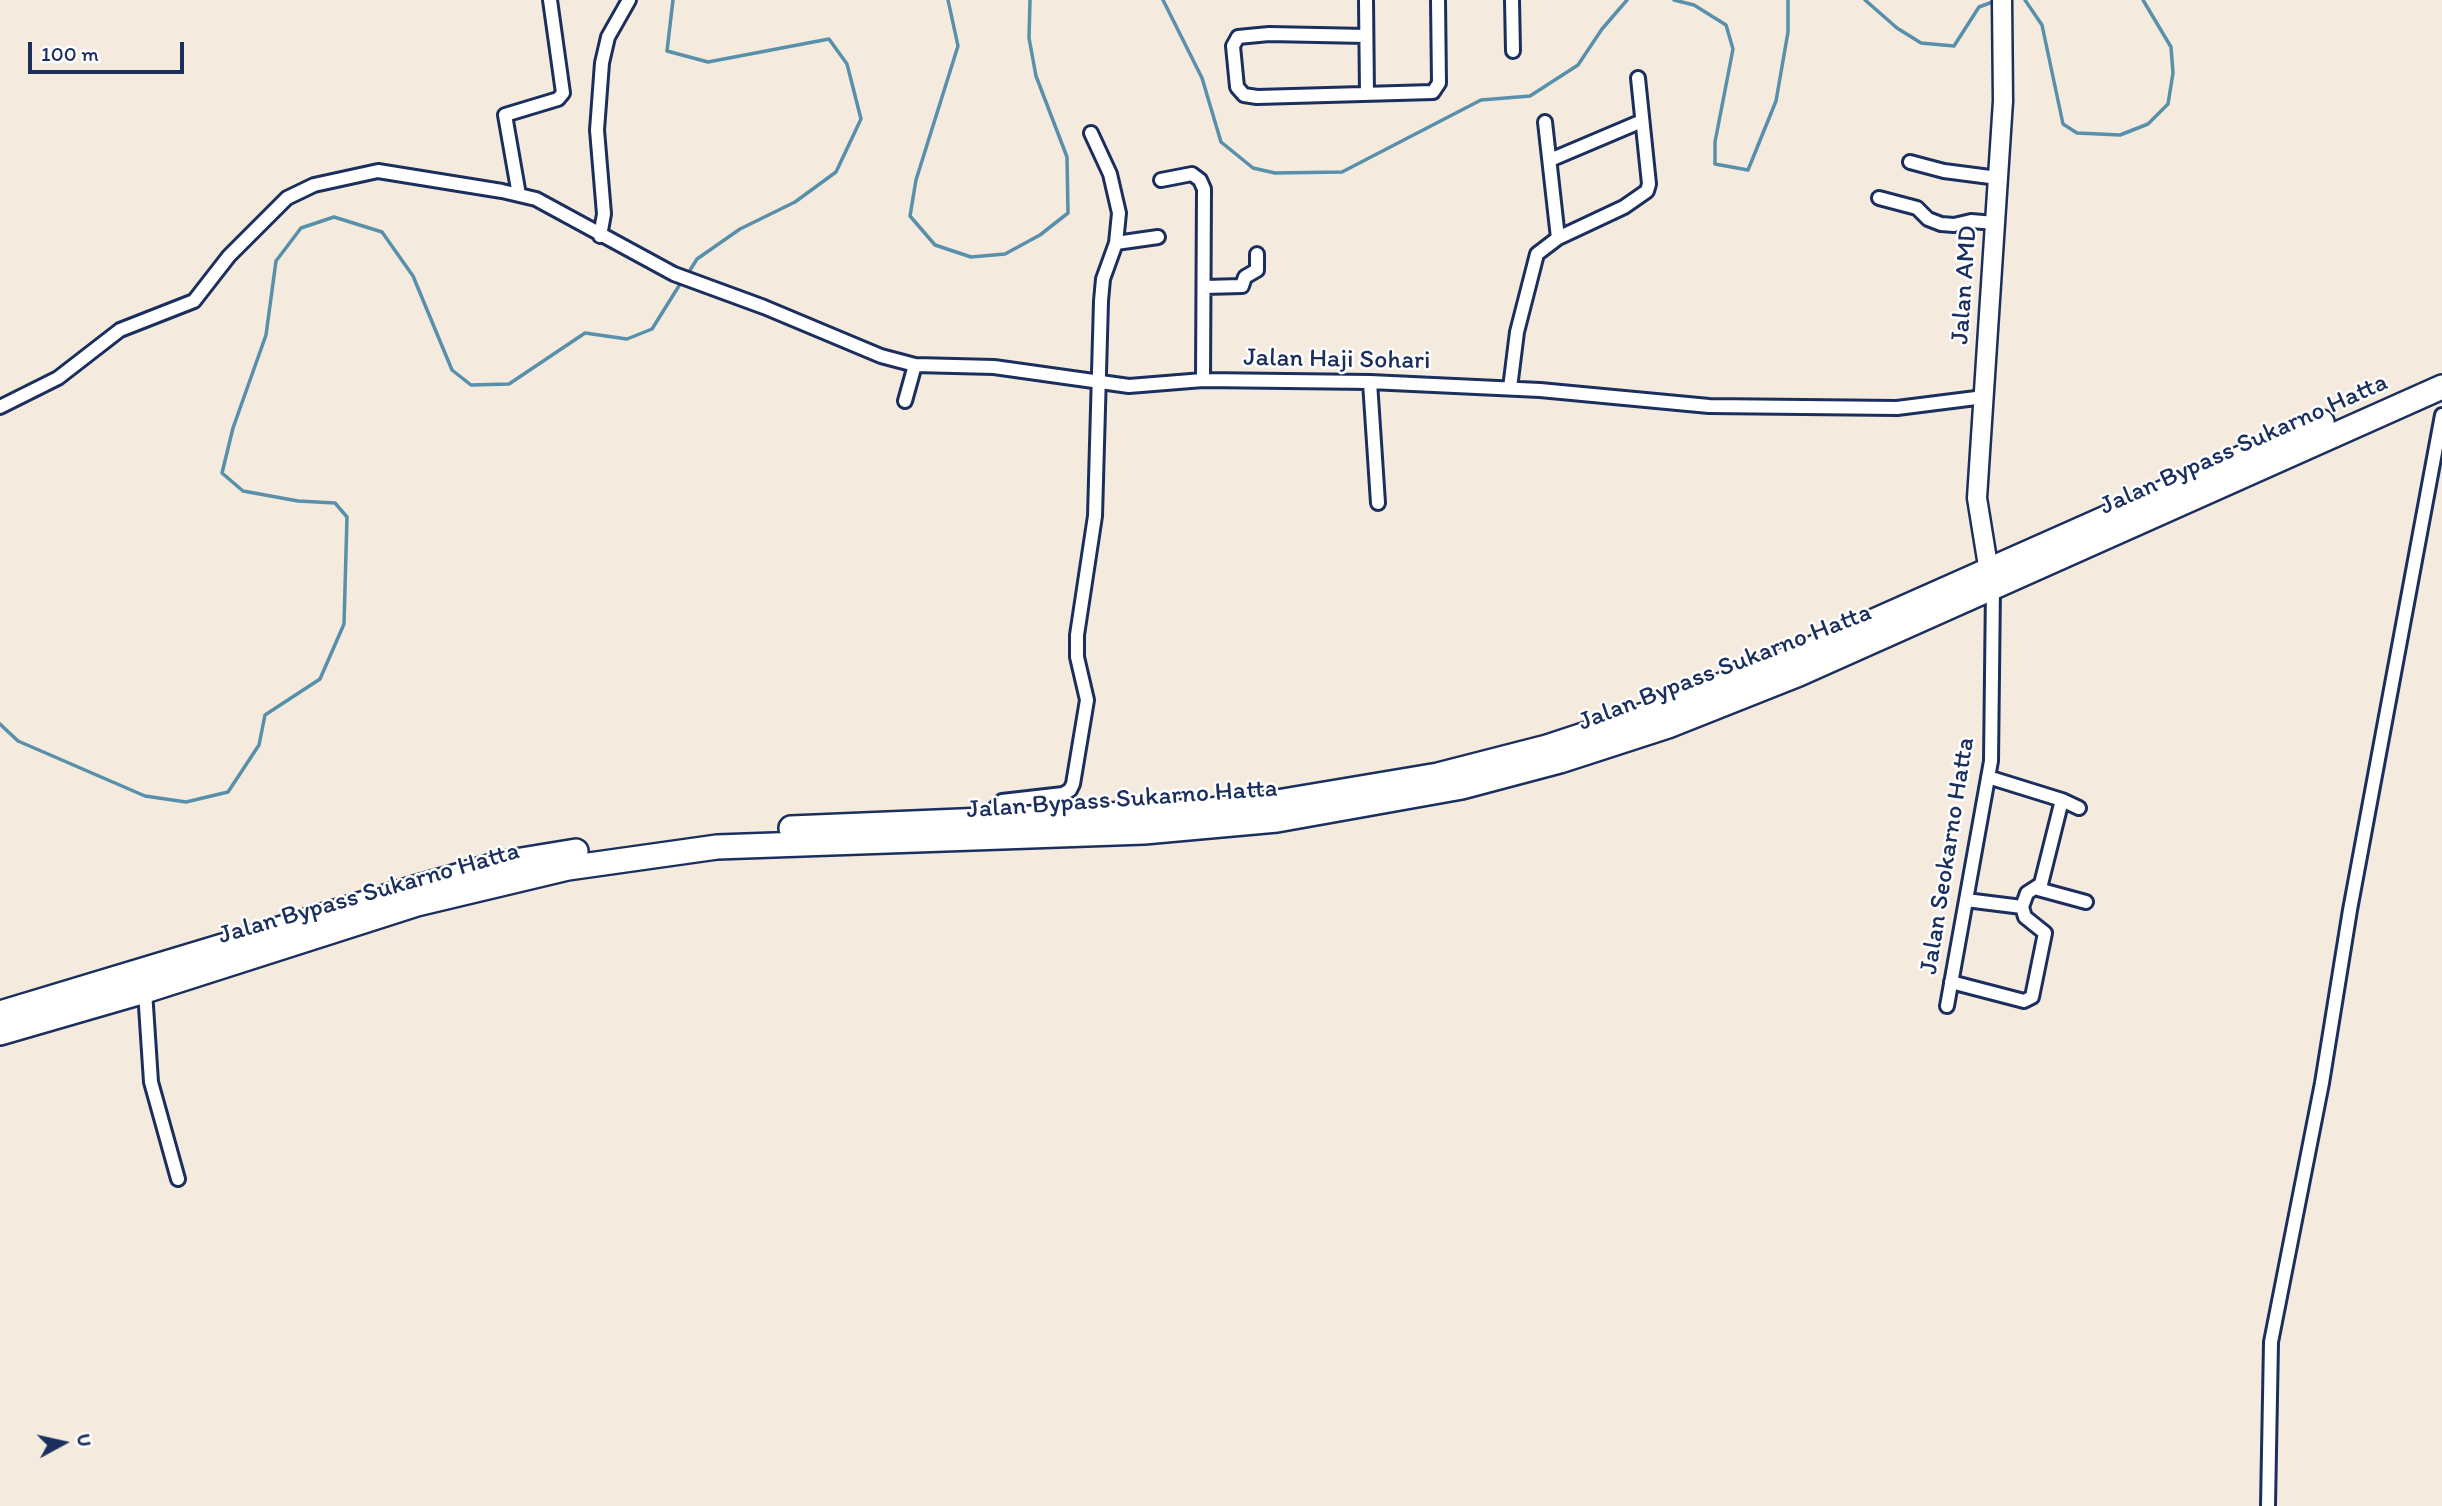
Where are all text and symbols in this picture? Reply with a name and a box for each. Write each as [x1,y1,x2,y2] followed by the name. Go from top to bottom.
[32,28,187,72] scale bar
[41,41,99,66] text: 100 m
[1945,225,1985,345] street label: Jalan AMD
[1243,343,1431,377] street label: Jalan Haji Sohari
[2095,367,2393,523] street label: Jalan Bypass Sukarno Hatta
[1574,598,1876,738] street label: Jalan Bypass Sukarno Hatta
[1914,735,1982,977] street label: Jalan Seokarno Hatta
[966,774,1278,826] street label: Jalan Bypass Sukarno Hatta
[215,836,523,952] street label: Jalan Bypass Sukarno Hatta
[28,1408,98,1478] north arrow
[72,1432,97,1448] text: U

